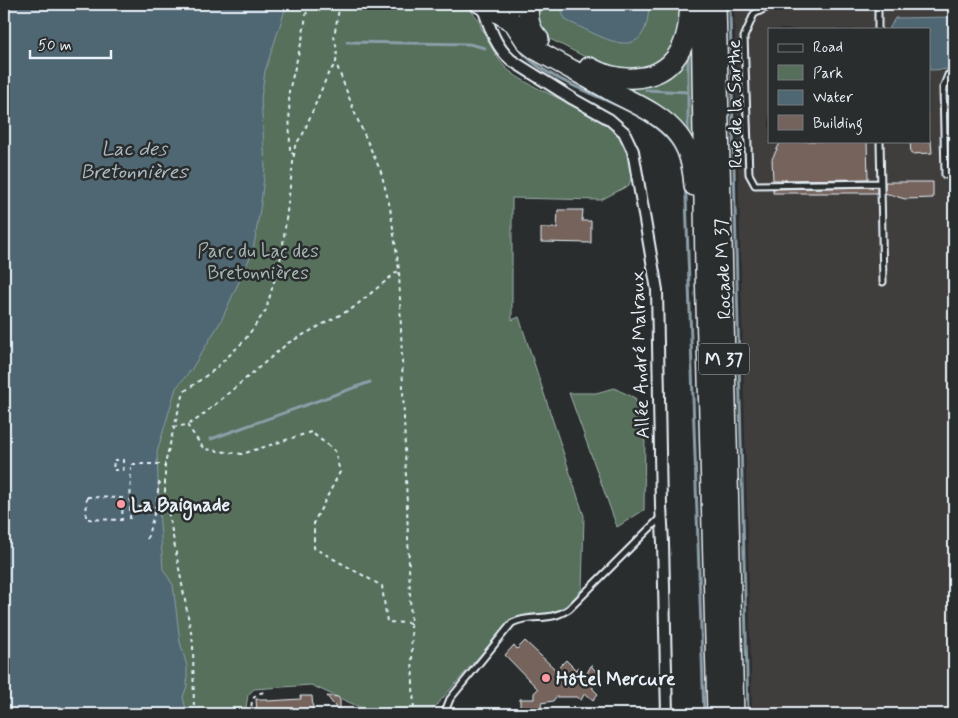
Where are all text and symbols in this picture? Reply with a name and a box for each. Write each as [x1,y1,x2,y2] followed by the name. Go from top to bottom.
[30,28,111,60] scale bar
[768,28,930,142] legend
[38,36,72,56] text: 50 m
[813,38,843,58] text: Road
[722,39,749,169] street label: Rue de la Sarthe
[813,64,843,84] text: Park
[813,88,853,108] text: Water
[813,114,863,135] text: Building
[81,136,189,186] water label: Lac des Bretonnières
[709,218,738,320] street label: Rocade M 37
[197,239,319,286] park label: Parc du Lac des Bretonnières
[625,270,656,439] street label: Allée André Malraux
[699,344,749,374] road number: M 37
[131,493,230,521] place label: La Baignade
[115,498,127,510] marker: La Baignade
[556,667,676,692] place label: Hôtel Mercure
[540,672,552,684] marker: Hôtel Mercure

